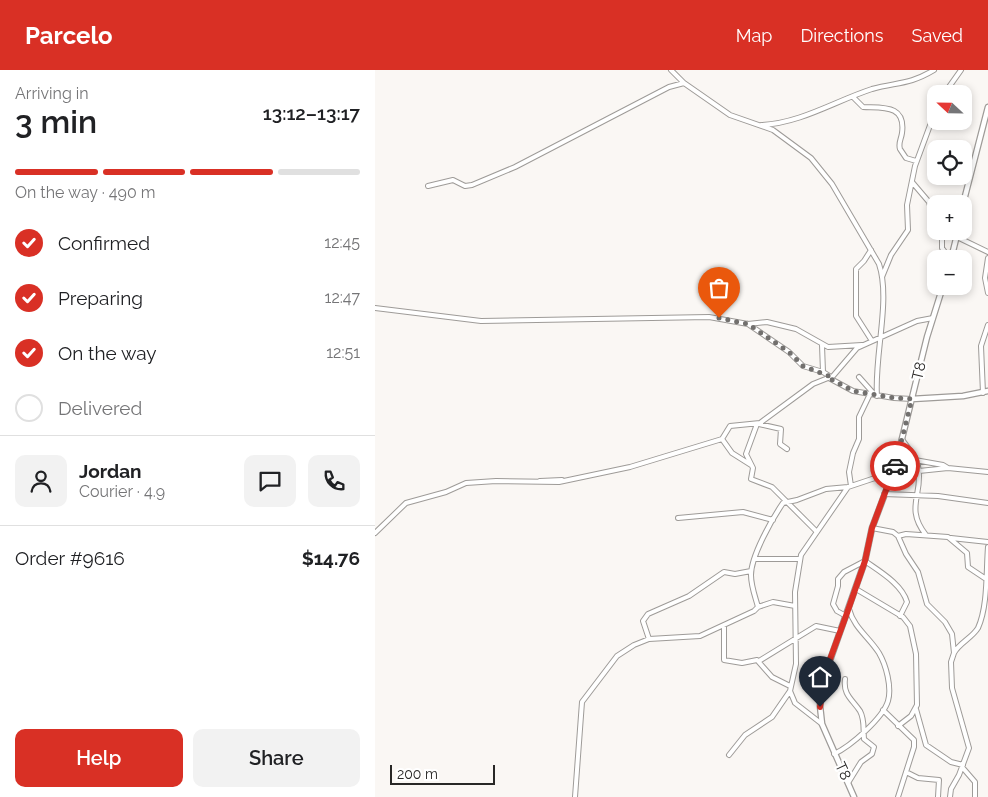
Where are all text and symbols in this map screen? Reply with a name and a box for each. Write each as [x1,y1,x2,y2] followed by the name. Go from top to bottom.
[25,21,113,50] text: Parcelo
[736,25,772,46] text: Map
[800,25,884,46] text: Directions
[912,25,963,46] text: Saved
[15,84,89,103] text: Arriving in
[927,85,973,130] north arrow
[927,85,972,295] map controls
[263,102,360,124] text: 13:12–13:17
[15,103,97,140] text: 3 min
[927,140,972,185] button: locate
[15,183,155,202] text: On the way · 490 m
[927,195,972,240] button: +
[15,229,43,257] icon: check
[58,232,150,254] text: Confirmed
[324,233,360,252] text: 12:45
[927,250,972,295] button: −
[698,267,740,318] pin
[705,274,733,302] icon: bag
[15,284,43,312] icon: check
[58,287,143,309] text: Preparing
[325,288,360,307] text: 12:47
[15,339,43,367] icon: check
[58,342,157,364] text: On the way
[326,343,360,362] text: 12:51
[908,360,930,382] street label: T8
[58,397,142,419] text: Delivered
[870,441,920,491] courier
[881,452,909,480] icon: car
[15,455,67,507] button: person
[244,455,296,507] button: chat
[308,455,360,507] button: phone
[79,460,142,482] text: Jordan
[79,482,165,501] text: Courier · 4.9
[15,547,125,569] text: Order #9616
[302,547,360,569] text: $14.76
[799,656,841,707] pin
[806,663,834,691] icon: home
[15,729,183,787] button: Help
[193,729,360,787] button: Share
[831,759,855,783] street label: T8
[390,762,495,785] scale bar
[397,766,438,782] text: 200 m

